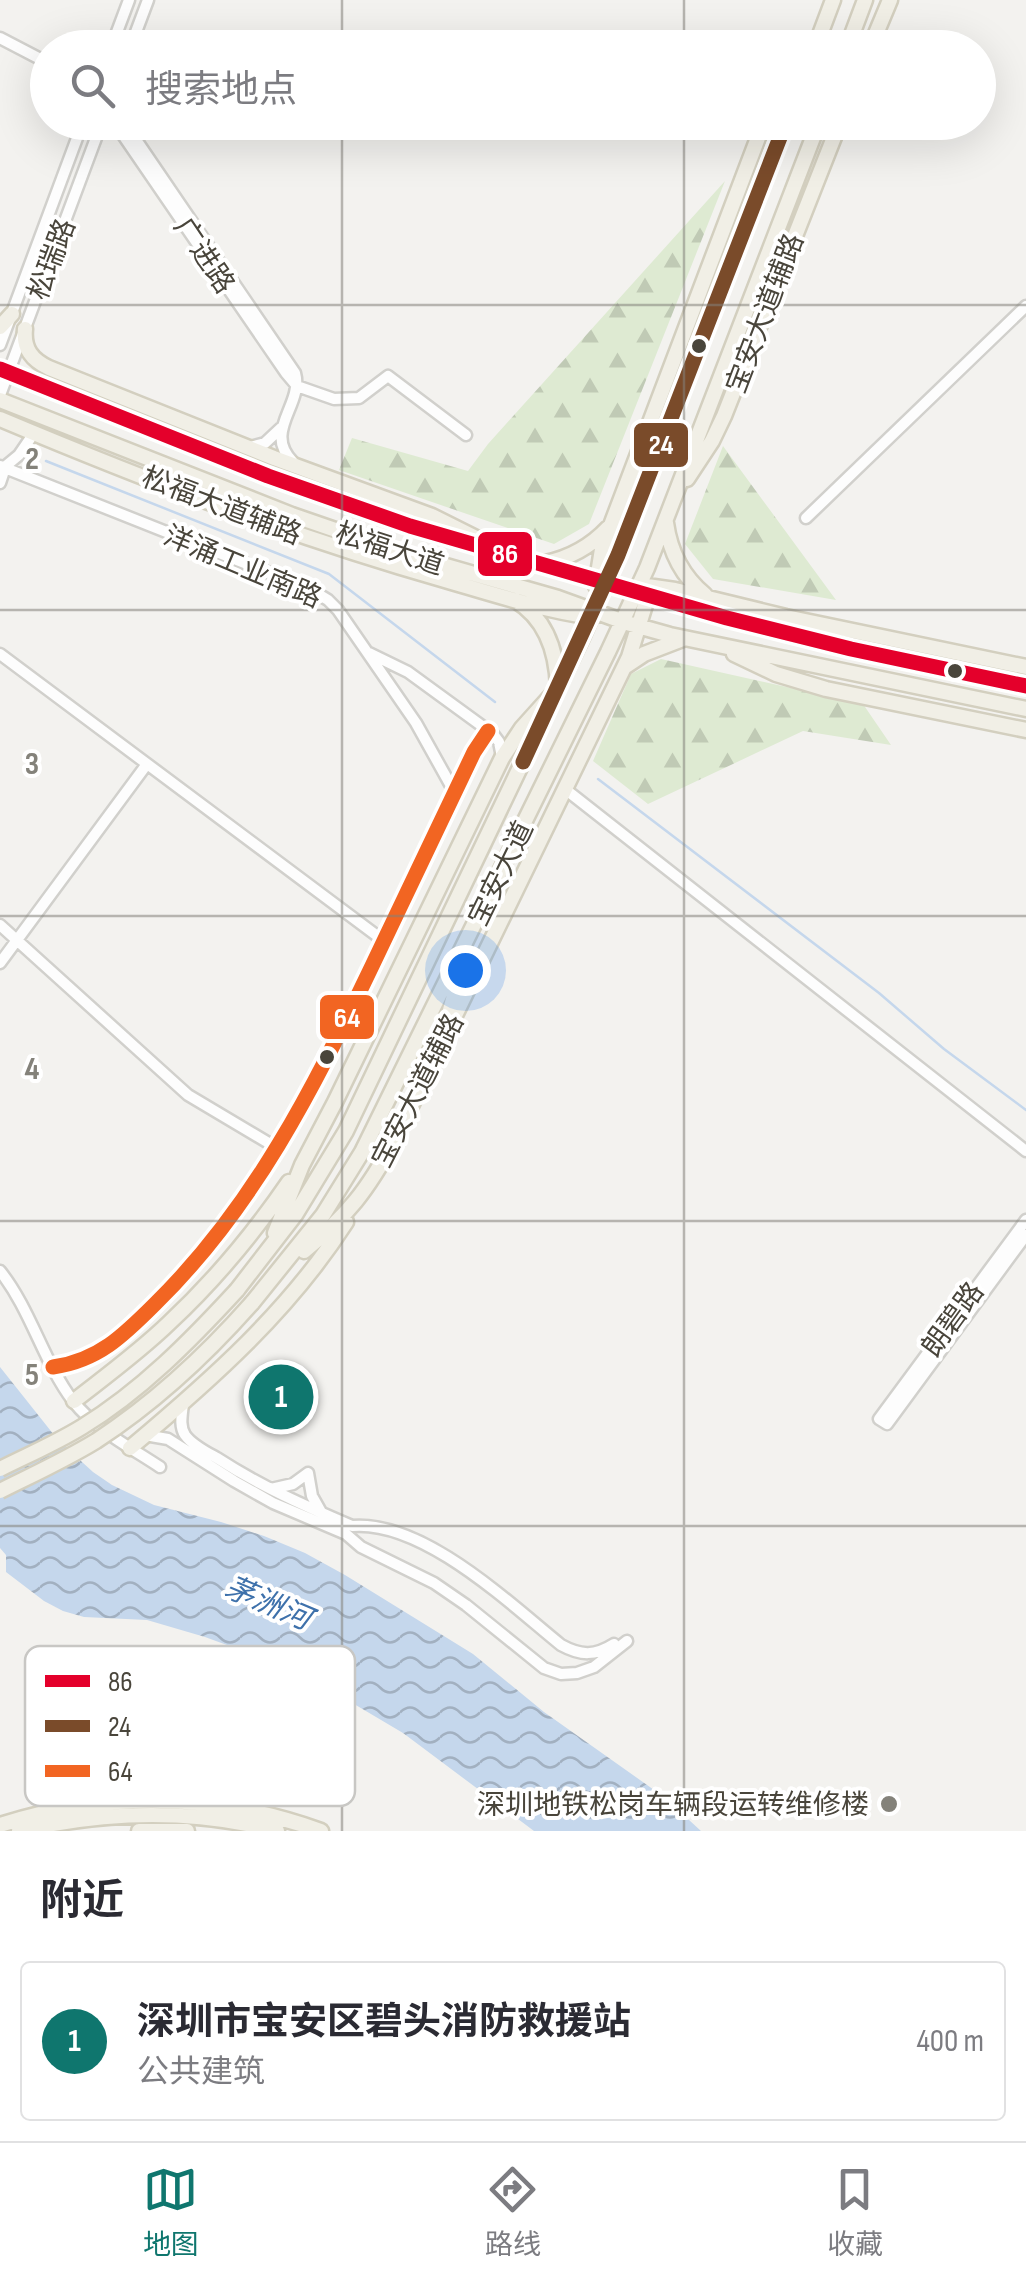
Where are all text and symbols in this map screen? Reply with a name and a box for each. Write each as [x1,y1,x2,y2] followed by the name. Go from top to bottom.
[30,30,996,140] search box
[65,58,120,113] icon: search
[145,68,297,113] text: 搜索地点
[167,212,241,300] street label: 广进路
[22,214,83,305] street label: 松瑞路
[720,229,811,398] street label: 宝安大道辅路
[689,336,709,356] unlabelled marker
[632,421,690,469] line badge: 24
[648,429,674,462] text: 24
[25,440,39,479] text: 2
[137,461,306,552] street label: 松福大道辅路
[331,516,448,582] street label: 松福大道
[159,519,326,615] street label: 洋涌工业南路
[476,530,534,578] line badge: 86
[492,538,518,571] text: 86
[945,661,965,681] unlabelled marker
[25,745,39,784] text: 3
[462,816,541,931] street label: 宝安大道
[440,945,491,996] your location
[318,993,376,1041] line badge: 64
[334,1002,360,1035] text: 64
[365,1008,471,1173] street label: 宝安大道辅路
[317,1047,337,1067] unlabelled marker
[25,1050,40,1089] text: 4
[915,1276,991,1364] street label: 朗碧路
[25,1356,39,1395] text: 5
[248,1360,314,1434] pin: 1
[219,1570,321,1640] water label: 茅洲河
[25,1646,355,1806] legend
[108,1666,133,1699] text: 86
[108,1711,131,1744] text: 24
[108,1756,133,1789] text: 64
[477,1789,869,1822] place label: 深圳地铁松岗车辆段运转维修楼
[878,1793,900,1815] marker: 深圳地铁松岗车辆段运转维修楼
[40,1876,124,1927] text: 附近
[137,2000,631,2045] text: 深圳市宝安区碧头消防救援站
[68,2022,81,2061] text: 1
[916,2022,984,2061] text: 400 m
[137,2053,265,2092] text: 公共建筑
[143,2162,199,2262] tab: 地图
[485,2162,541,2262] tab: 路线
[827,2162,883,2262] tab: 收藏

